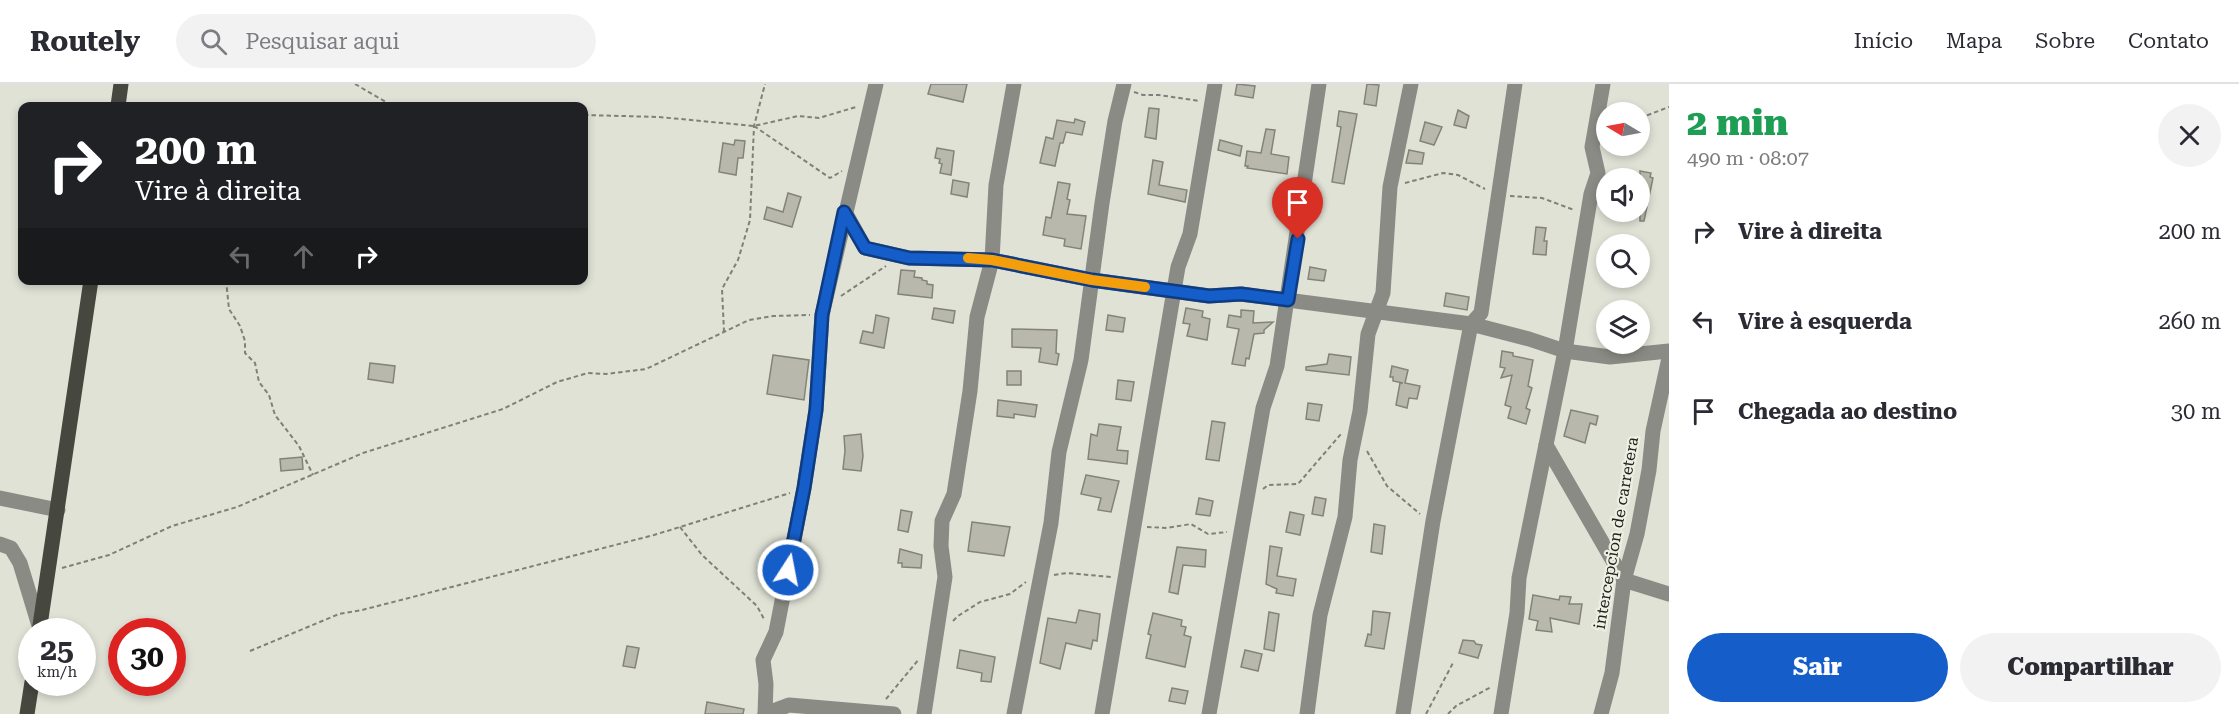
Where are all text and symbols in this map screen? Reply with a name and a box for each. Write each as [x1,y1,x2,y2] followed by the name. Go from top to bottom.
[176,14,596,68] search box
[30,25,140,58] text: Routely
[197,25,230,58] icon: search
[245,29,400,54] text: Pesquisar aqui
[1854,29,1913,53] text: Início
[1946,29,2002,53] text: Mapa
[2035,29,2095,53] text: Sobre
[2128,29,2209,53] text: Contato
[1596,102,1650,156] north arrow
[1596,102,1650,354] map controls
[1687,102,1788,144] text: 2 min
[2158,104,2221,167] button: close
[135,125,257,174] text: 200 m
[36,126,114,204] icon: right
[1687,146,1809,170] text: 490 m · 08:07
[1596,168,1650,222] button: sound
[135,175,301,207] text: Vire à direita
[1272,177,1323,239] pin
[1281,186,1314,219] icon: arrive
[1687,215,1720,248] icon: right
[1738,219,1882,244] text: Vire à direita
[2158,219,2221,244] text: 200 m
[1596,234,1650,288] button: search
[224,240,257,273] icon: left
[287,240,320,273] icon: ahead
[350,240,383,273] icon: right
[1596,300,1650,354] button: layers
[1687,305,1720,338] icon: left
[1738,309,1912,334] text: Vire à esquerda
[2158,309,2221,334] text: 260 m
[1687,395,1720,428] icon: arrive
[1738,399,1957,424] text: Chegada ao destino
[2171,399,2221,424] text: 30 m
[1590,435,1642,631] street label: intercepcion de carretera
[756,538,820,602] position arrow
[108,618,186,696] speed limit sign: 30
[40,632,74,667] text: 25
[1687,633,1948,702] button: Sair
[1960,633,2221,702] button: Compartilhar
[37,663,77,681] text: km/h

